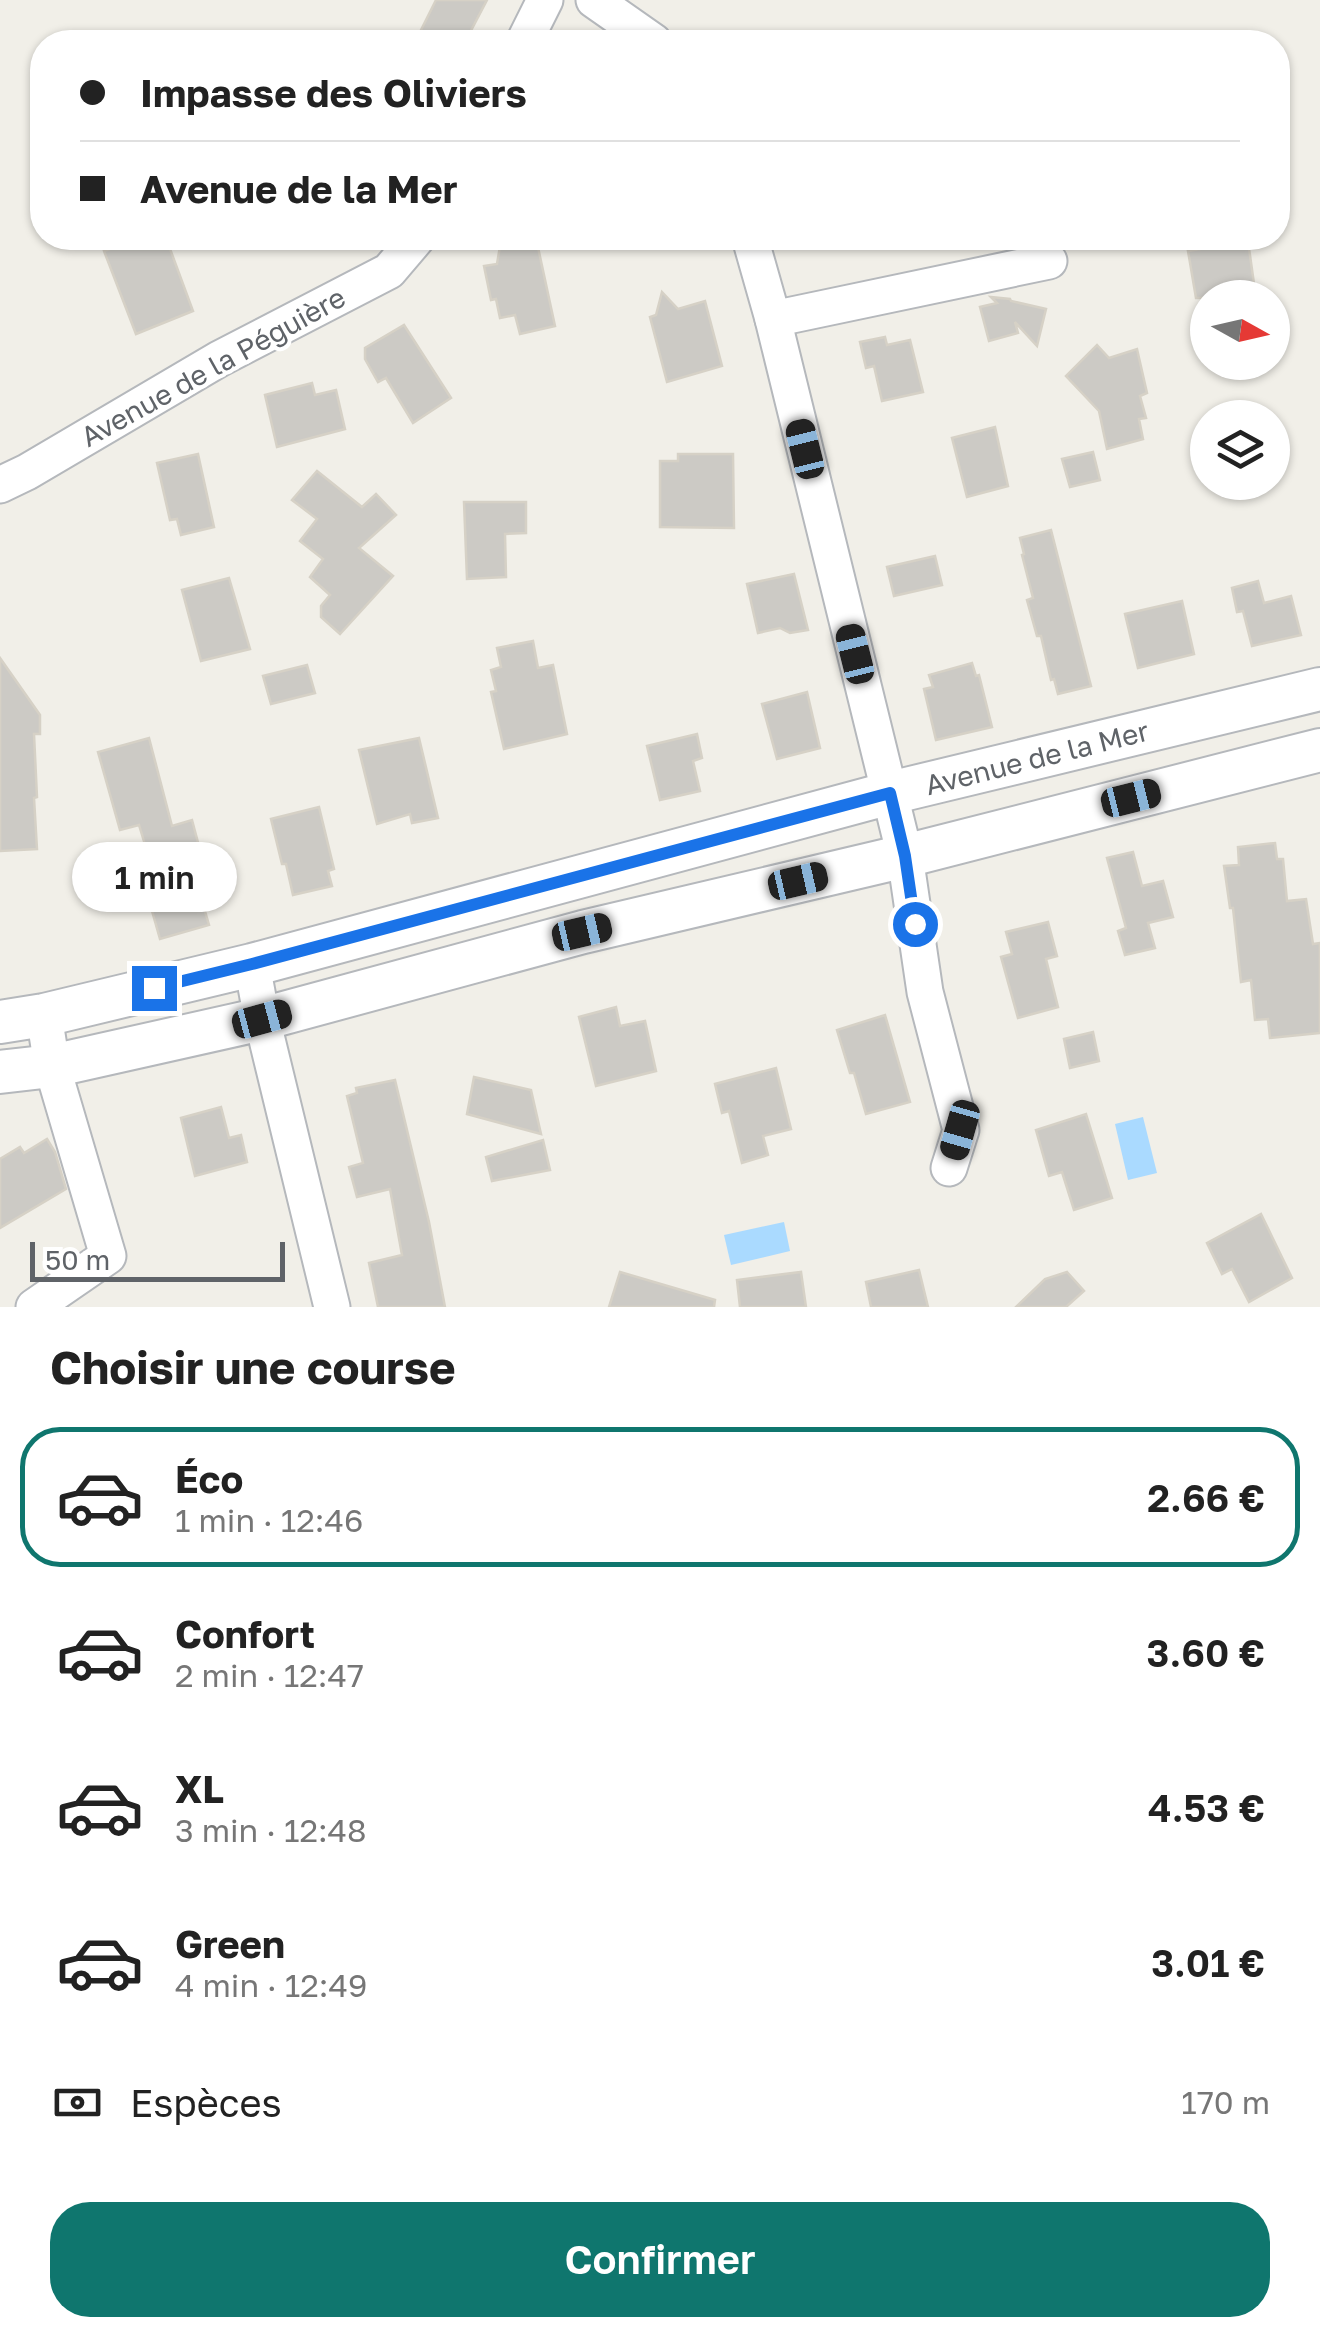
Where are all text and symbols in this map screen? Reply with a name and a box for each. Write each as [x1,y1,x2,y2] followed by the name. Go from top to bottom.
[140,70,527,115] text: Impasse des Oliviers
[140,166,458,211] text: Avenue de la Mer
[75,280,351,453] street label: Avenue de la Péguière
[1190,280,1290,380] north arrow
[1190,280,1290,500] map controls
[1190,400,1290,500] button: layers
[783,416,827,482] car
[833,621,877,687] car
[922,714,1152,801] street label: Avenue de la Mer
[1098,776,1164,820] car
[72,843,236,913] callout: 1 min
[114,858,195,896] text: 1 min
[765,860,831,902] car
[893,902,938,947] route start
[549,911,615,953] car
[132,966,177,1011] route end
[229,997,295,1041] car
[937,1097,983,1163] car
[30,1237,285,1282] scale bar
[45,1243,110,1276] text: 50 m
[50,1340,456,1394] text: Choisir une course
[55,1452,145,1542] icon: car
[175,1456,243,1501] text: Éco
[1147,1475,1265,1520] text: 2.66 €
[175,1501,363,1539] text: 1 min · 12:46
[55,1607,145,1697] icon: car
[175,1611,315,1656] text: Confort
[1147,1630,1265,1675] text: 3.60 €
[175,1656,364,1694] text: 2 min · 12:47
[55,1762,145,1852] icon: car
[175,1766,224,1811] text: XL
[1148,1785,1265,1830] text: 4.53 €
[175,1811,367,1849] text: 3 min · 12:48
[55,1917,145,2007] icon: car
[175,1921,285,1966] text: Green
[1151,1940,1265,1985] text: 3.01 €
[175,1966,367,2004] text: 4 min · 12:49
[50,2075,105,2130] icon: cash
[130,2080,282,2125] text: Espèces
[1181,2083,1270,2121] text: 170 m
[50,2202,1270,2317] button: Confirmer

